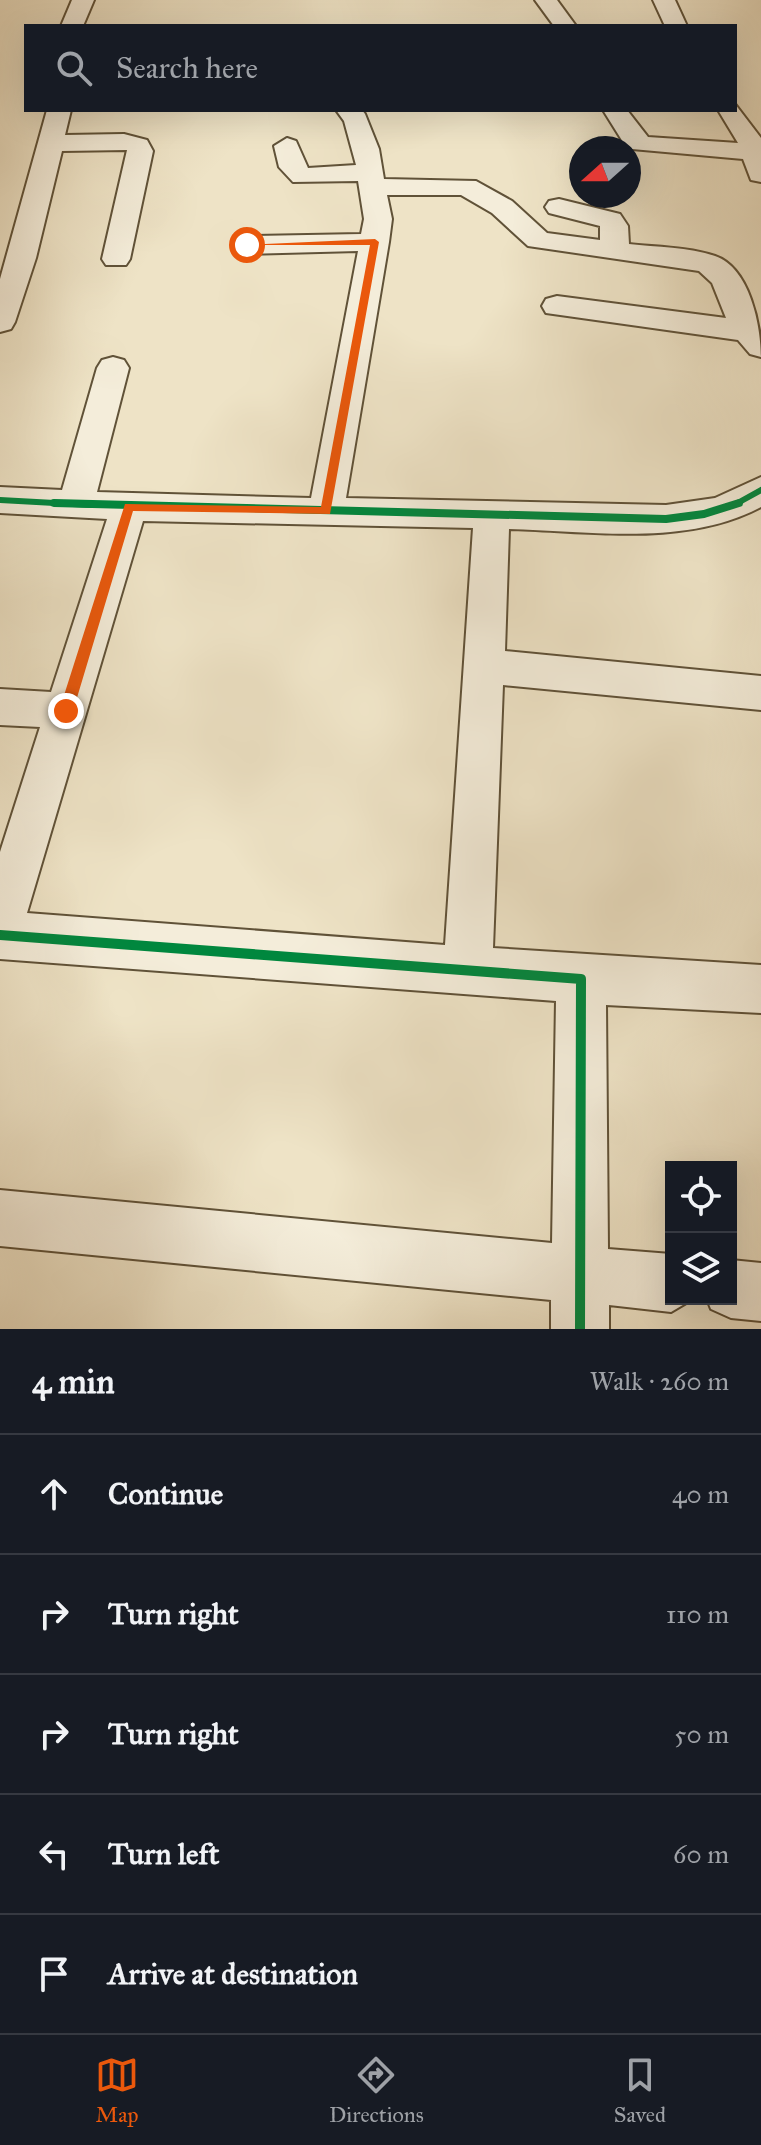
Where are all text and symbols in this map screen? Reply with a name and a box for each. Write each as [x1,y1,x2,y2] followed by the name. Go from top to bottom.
[24,24,737,112] search box
[52,46,96,90] icon: search
[116,50,258,86] text: Search here
[569,136,641,208] north arrow
[229,227,265,263] route start
[48,693,84,729] route end
[665,1161,737,1305] map controls
[665,1161,737,1233] button: locate
[665,1233,737,1305] button: layers
[32,1361,115,1402] text: 4 min
[590,1365,729,1397] text: Walk · 260 m
[32,1472,76,1516] icon: ahead
[108,1476,223,1512] text: Continue
[672,1478,729,1510] text: 40 m
[32,1592,76,1636] icon: right
[108,1596,239,1632] text: Turn right
[666,1598,729,1630] text: 110 m
[32,1712,76,1756] icon: right
[108,1716,239,1752] text: Turn right
[674,1718,729,1750] text: 50 m
[32,1832,76,1876] icon: left
[108,1836,219,1872] text: Turn left
[673,1838,729,1870] text: 60 m
[32,1952,76,1996] icon: arrive
[108,1956,358,1992] text: Arrive at destination
[95,2053,139,2128] tab: Map
[329,2053,424,2128] tab: Directions
[614,2053,666,2128] tab: Saved

